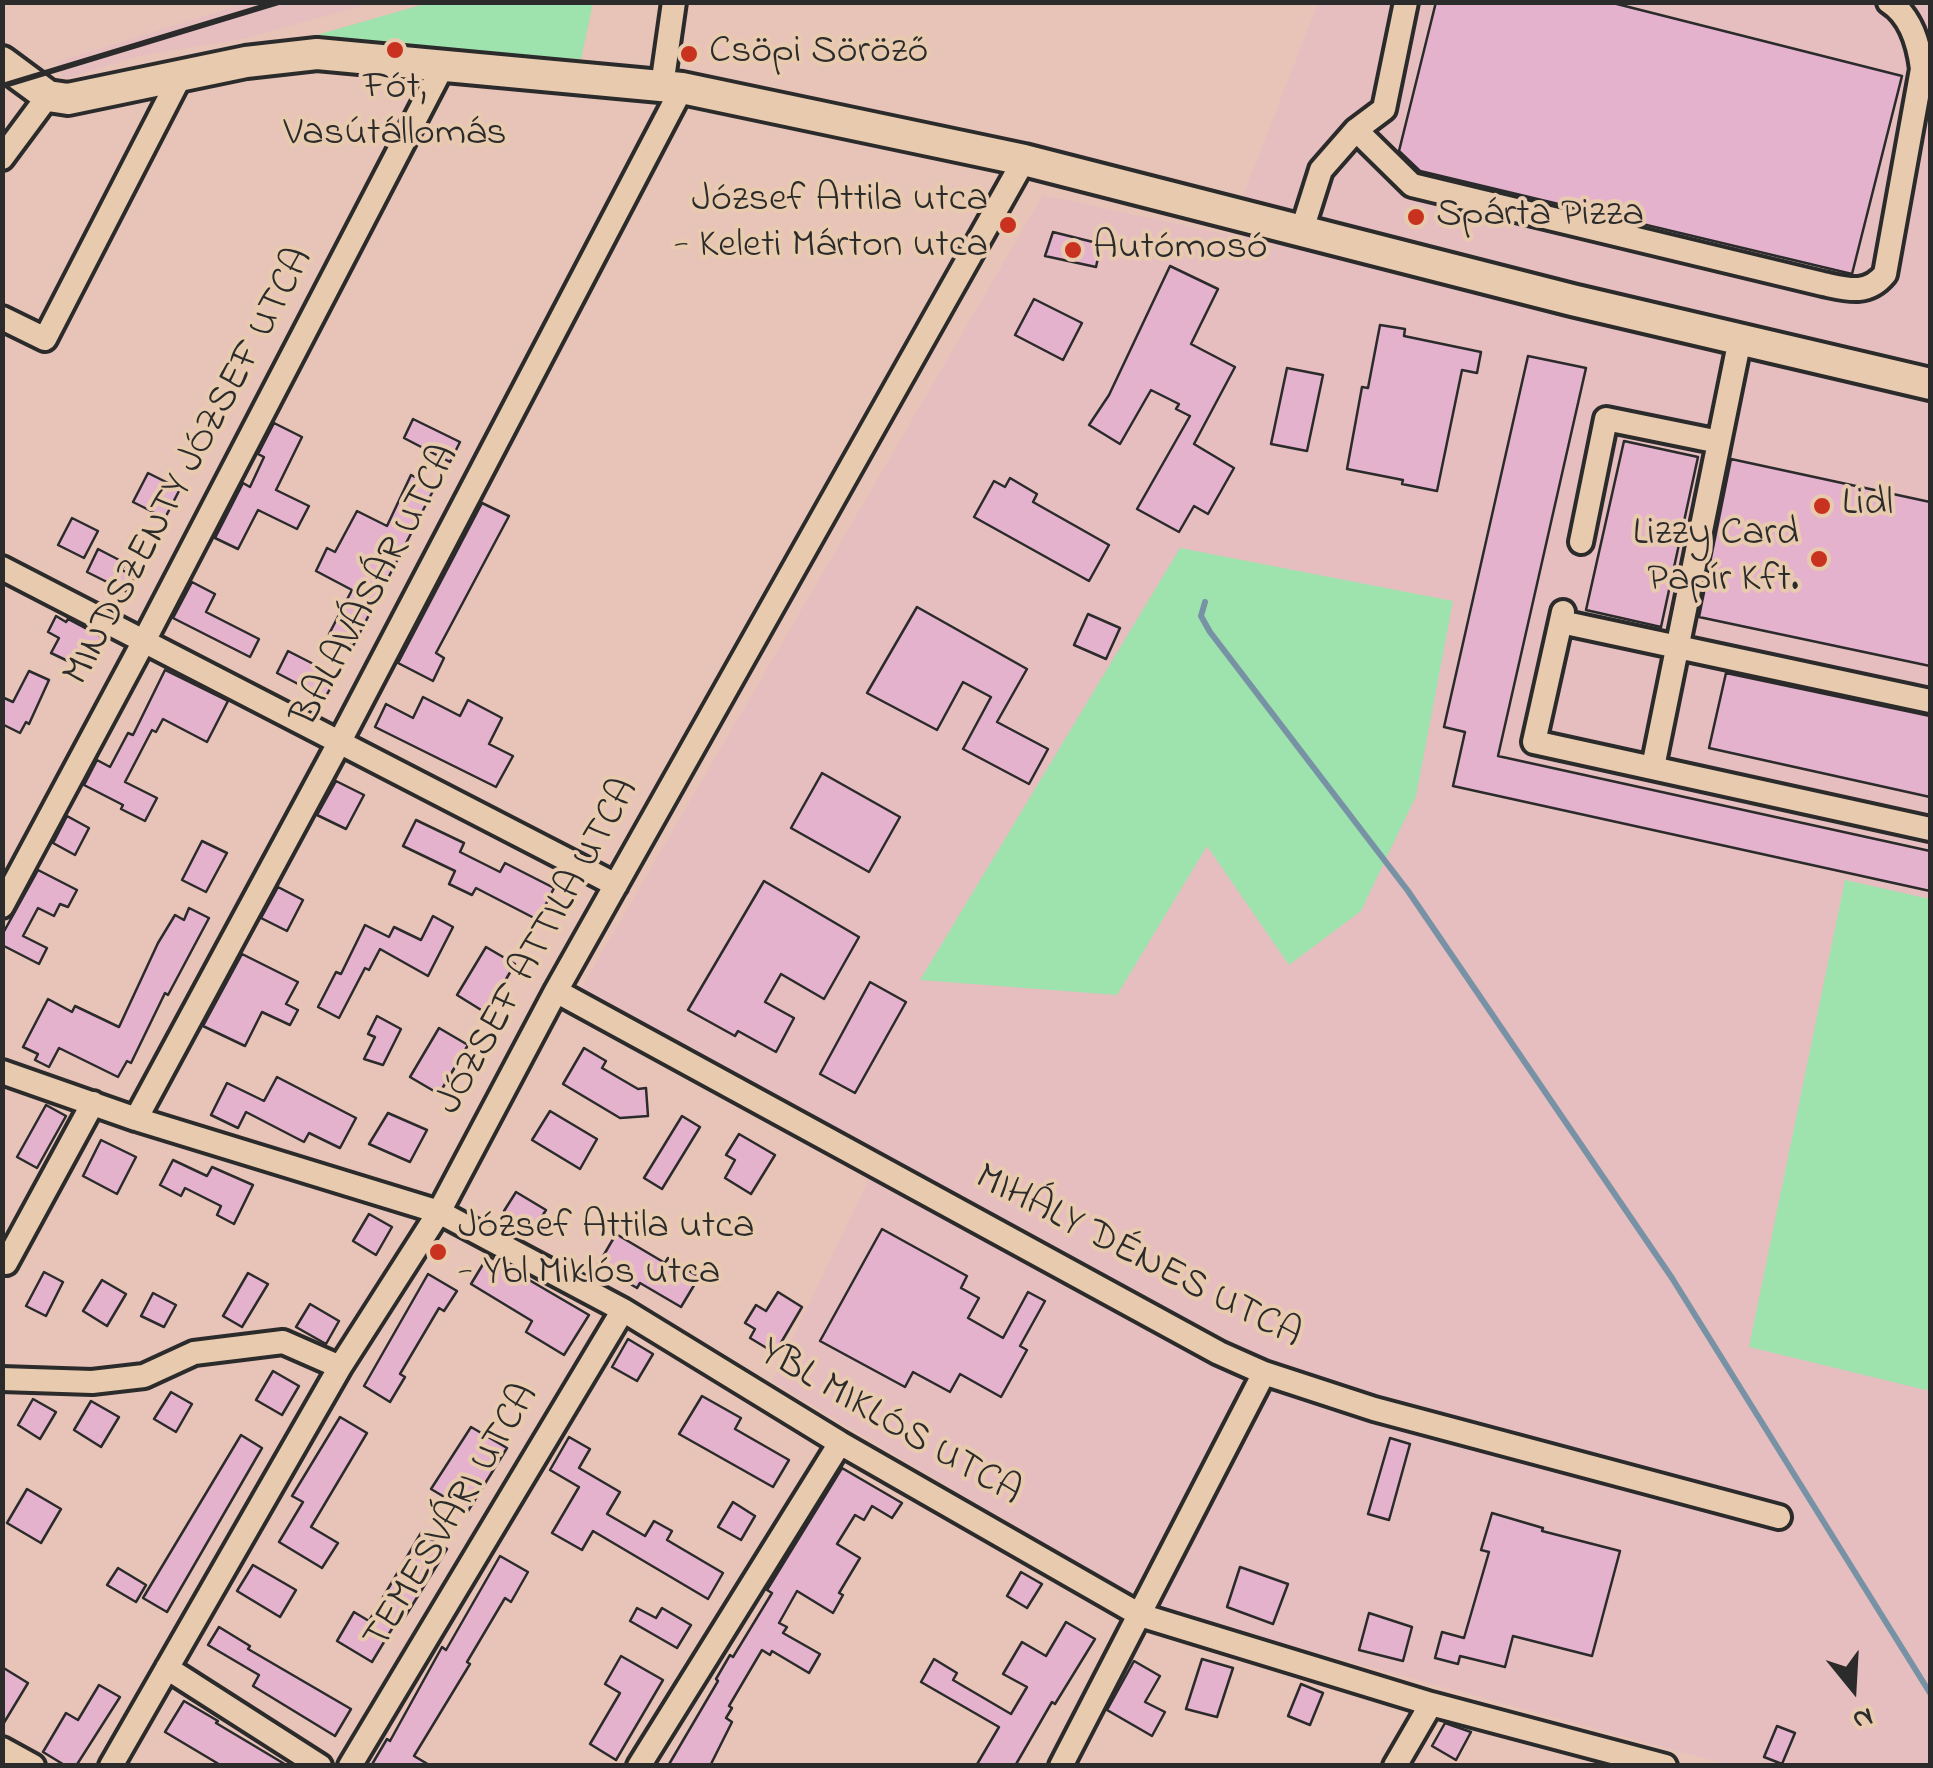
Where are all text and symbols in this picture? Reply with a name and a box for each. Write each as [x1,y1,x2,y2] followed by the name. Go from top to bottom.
[709,30,928,78] place label: Csöpi Söröző
[384,39,406,61] marker: Fót, Vasútállomás
[678,43,700,65] marker: Csöpi Söröző
[283,66,507,160] place label: Fót, Vasútállomás
[674,178,988,272] place label: József Attila utca - Keleti Márton utca
[1436,193,1644,241] place label: Spárta Pizza
[1405,206,1427,228] marker: Spárta Pizza
[997,214,1019,236] marker: József Attila utca - Keleti Márton utca
[1093,226,1268,274] place label: Autómosó
[1062,239,1084,261] marker: Autómosó
[55,241,327,695] street label: MINDSZENTY JÓZSEF UTCA
[284,438,472,736] street label: BALAVÁSÁR UTCA
[1842,482,1893,530] place label: Lidl
[1811,495,1833,517] marker: Lidl
[1633,512,1799,606] place label: Lizzy Card Papír Kft.
[1808,548,1830,570] marker: Lizzy Card Papír Kft.
[428,772,652,1124] street label: JÓZSEF ATTILA UTCA
[966,1156,1308,1362] street label: MIHÁLY DÉNES UTCA
[458,1205,755,1299] place label: József Attila utca - Ybl Miklós utca
[427,1241,449,1263] marker: József Attila utca - Ybl Miklós utca
[749,1331,1029,1519] street label: YBL MIKLÓS UTCA
[356,1377,552,1659] street label: TEMESVÁRI UTCA
[1803,1638,1903,1738] north arrow
[1847,1695,1878,1739] text: N

